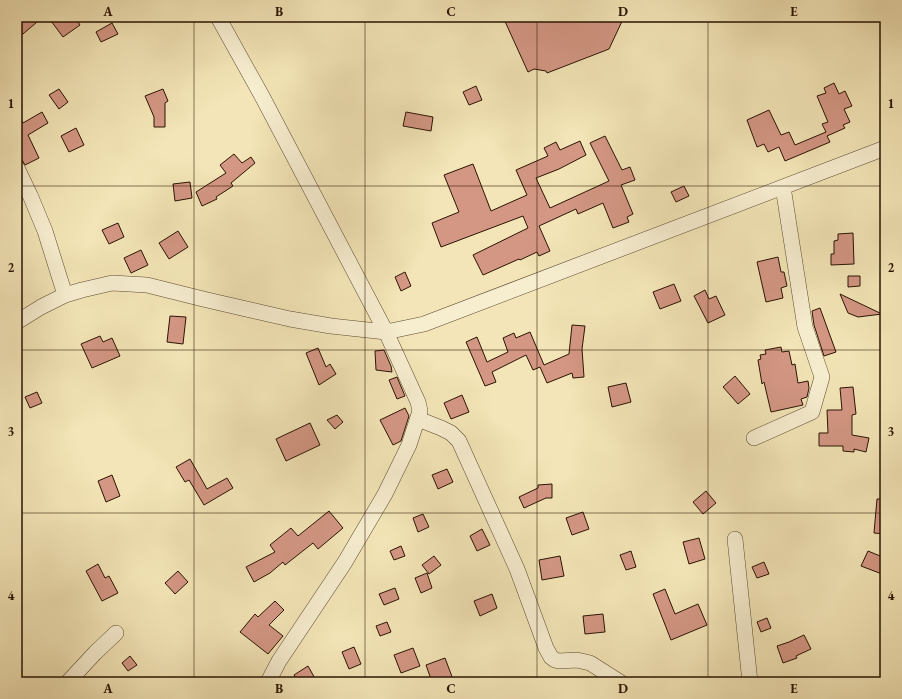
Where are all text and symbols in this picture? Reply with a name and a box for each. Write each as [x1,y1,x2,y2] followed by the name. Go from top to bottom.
[102,3,113,20] text: A
[275,3,283,20] text: B
[446,3,456,20] text: C
[618,3,628,20] text: D
[790,3,798,20] text: E
[8,95,15,112] text: 1
[888,95,895,112] text: 1
[8,259,15,276] text: 2
[888,259,895,276] text: 2
[8,423,15,440] text: 3
[888,423,895,440] text: 3
[8,587,15,604] text: 4
[888,587,895,604] text: 4
[102,680,113,697] text: A
[275,680,283,697] text: B
[446,680,456,697] text: C
[618,680,628,697] text: D
[790,680,798,697] text: E

